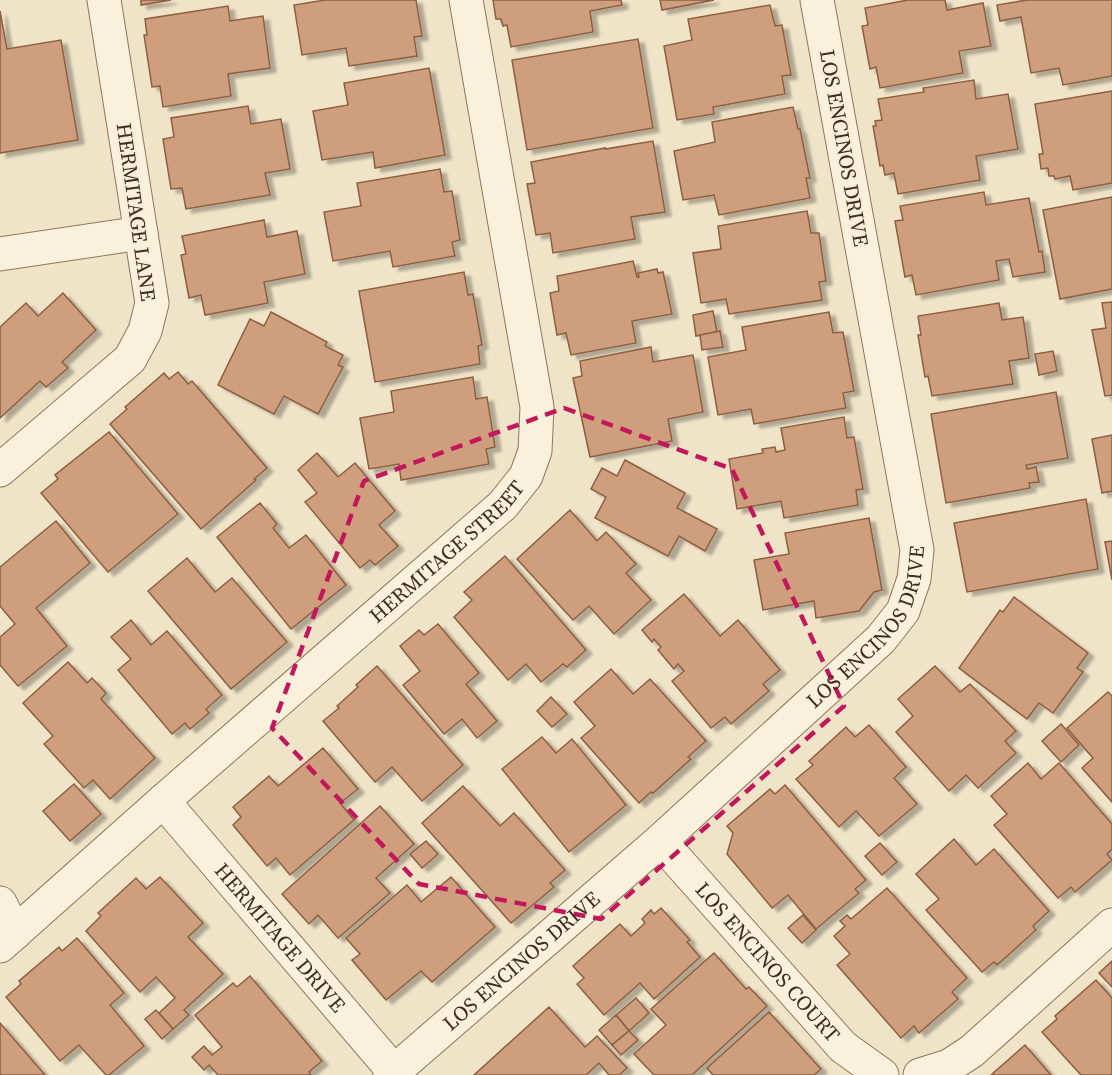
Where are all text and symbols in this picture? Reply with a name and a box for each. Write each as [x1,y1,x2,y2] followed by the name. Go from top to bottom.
[813,47,876,249] street label: LOS ENCINOS DRIVE
[110,121,163,303] street label: HERMITAGE LANE
[362,474,531,629] street label: HERMITAGE STREET
[800,544,931,714] street label: LOS ENCINOS DRIVE
[208,857,352,1019] street label: HERMITAGE DRIVE
[689,875,847,1048] street label: LOS ENCINOS COURT
[436,884,606,1037] street label: LOS ENCINOS DRIVE

